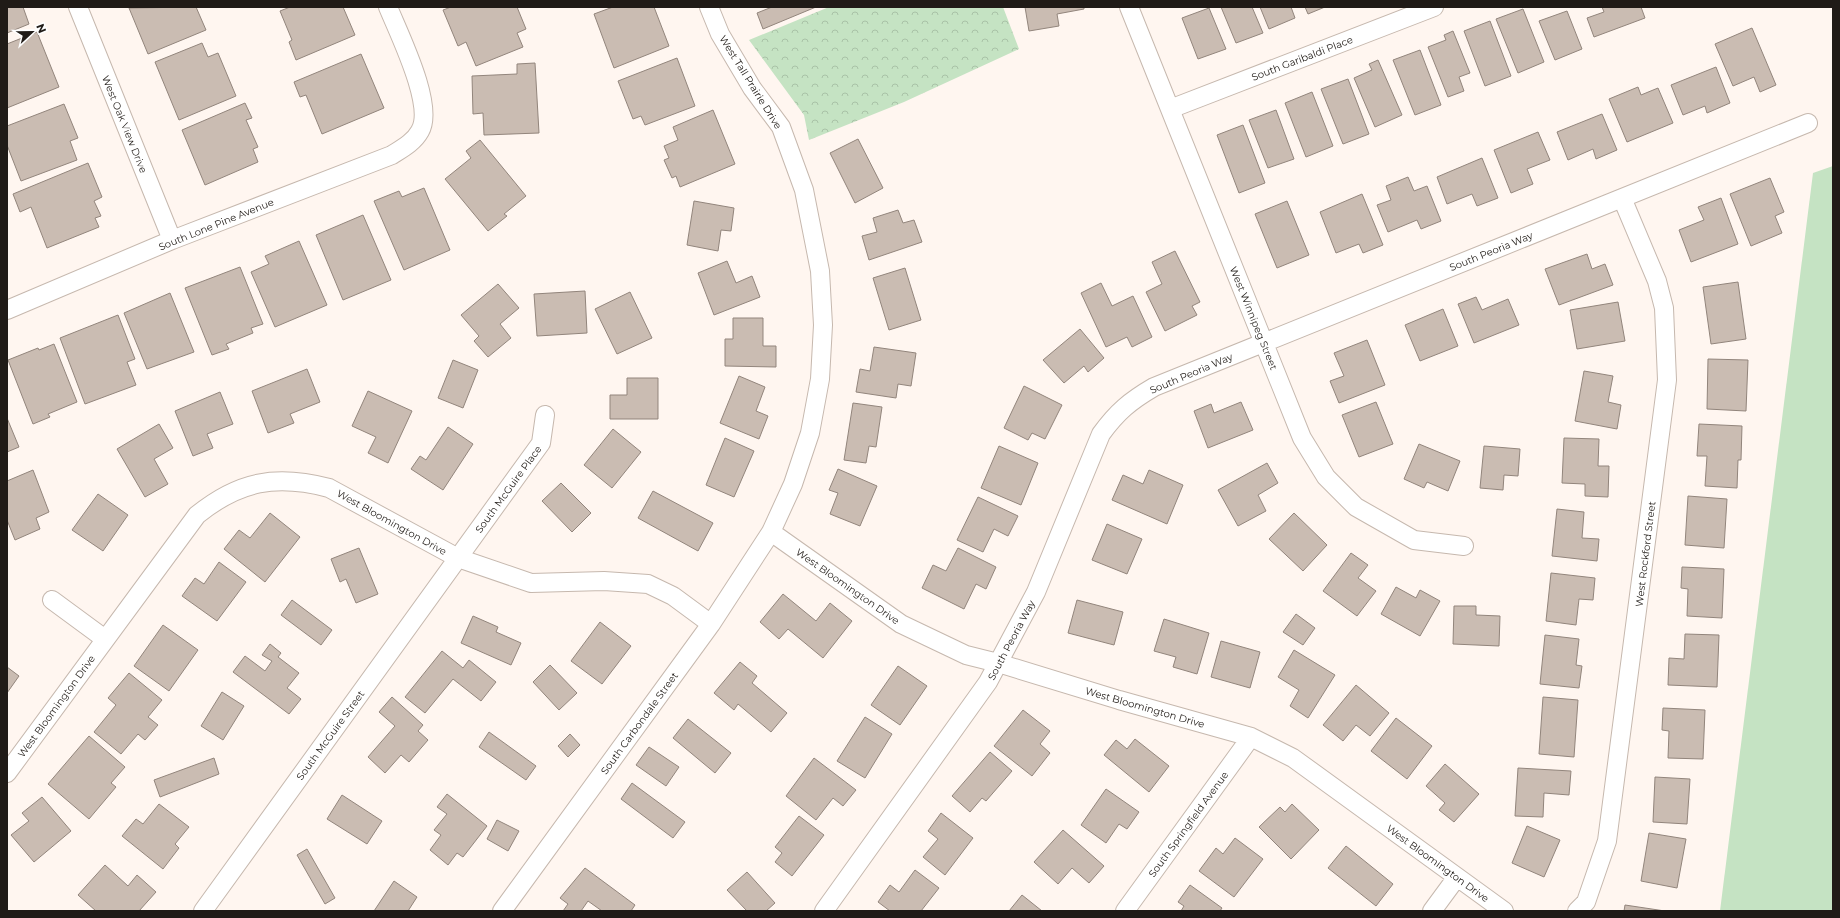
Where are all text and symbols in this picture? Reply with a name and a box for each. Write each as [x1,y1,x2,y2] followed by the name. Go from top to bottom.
[12,12,52,52] north arrow
[33,22,49,35] text: N
[716,33,785,132] street label: West Tall Prairie Drive
[1250,33,1355,84] street label: South Garibaldi Place
[99,73,150,175] street label: West Oak View Drive
[157,195,276,254] street label: South Lone Pine Avenue
[1448,229,1535,274] street label: South Peoria Way
[1227,265,1280,372] street label: West Winnipeg Street
[1148,350,1235,397] street label: South Peoria Way
[472,443,544,536] street label: South McGuire Place
[335,487,449,558] street label: West Bloomington Drive
[1633,501,1658,608] street label: West Rockford Street
[793,546,902,627] street label: West Bloomington Drive
[985,597,1038,682] street label: South Peoria Way
[15,652,98,760] street label: West Bloomington Drive
[598,670,681,777] street label: South Carbondale Street
[1084,684,1206,731] street label: West Bloomington Drive
[293,688,367,783] street label: South McGuire Street
[1146,769,1231,880] street label: South Springfield Avenue
[1384,822,1492,905] street label: West Bloomington Drive

